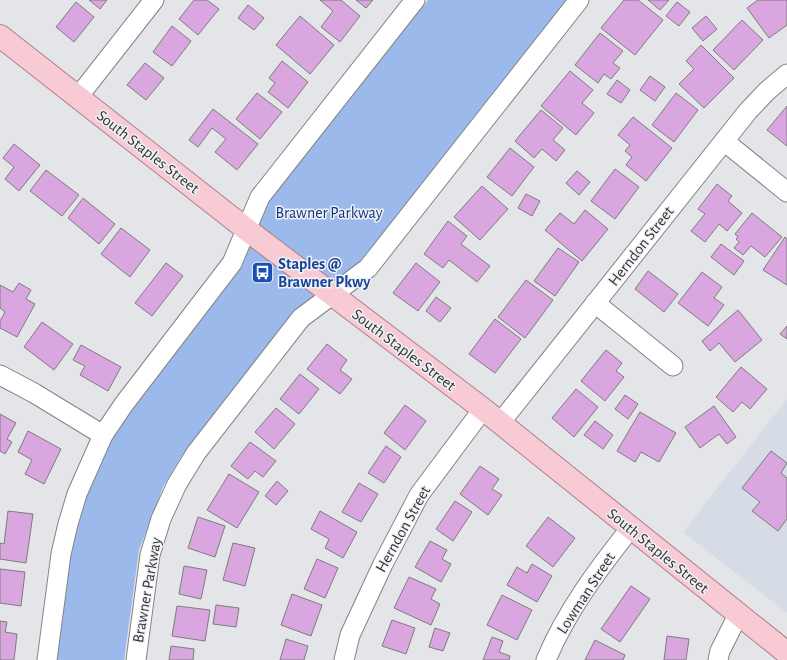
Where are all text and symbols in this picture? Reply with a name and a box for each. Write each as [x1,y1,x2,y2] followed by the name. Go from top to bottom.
[94,107,202,197] street label: South Staples Street
[605,203,677,289] street label: Herndon Street
[275,205,383,222] park label: Brawner Parkway
[278,256,371,291] place label: Staples @ Brawner Pkwy
[250,260,276,286] bus stop icon: Staples @ Brawner Pkwy
[349,306,459,394] street label: South Staples Street
[373,483,433,575] street label: Herndon Street
[604,505,712,597] street label: South Staples Street
[130,536,165,644] street label: Brawner Parkway
[554,549,618,637] street label: Lowman Street

